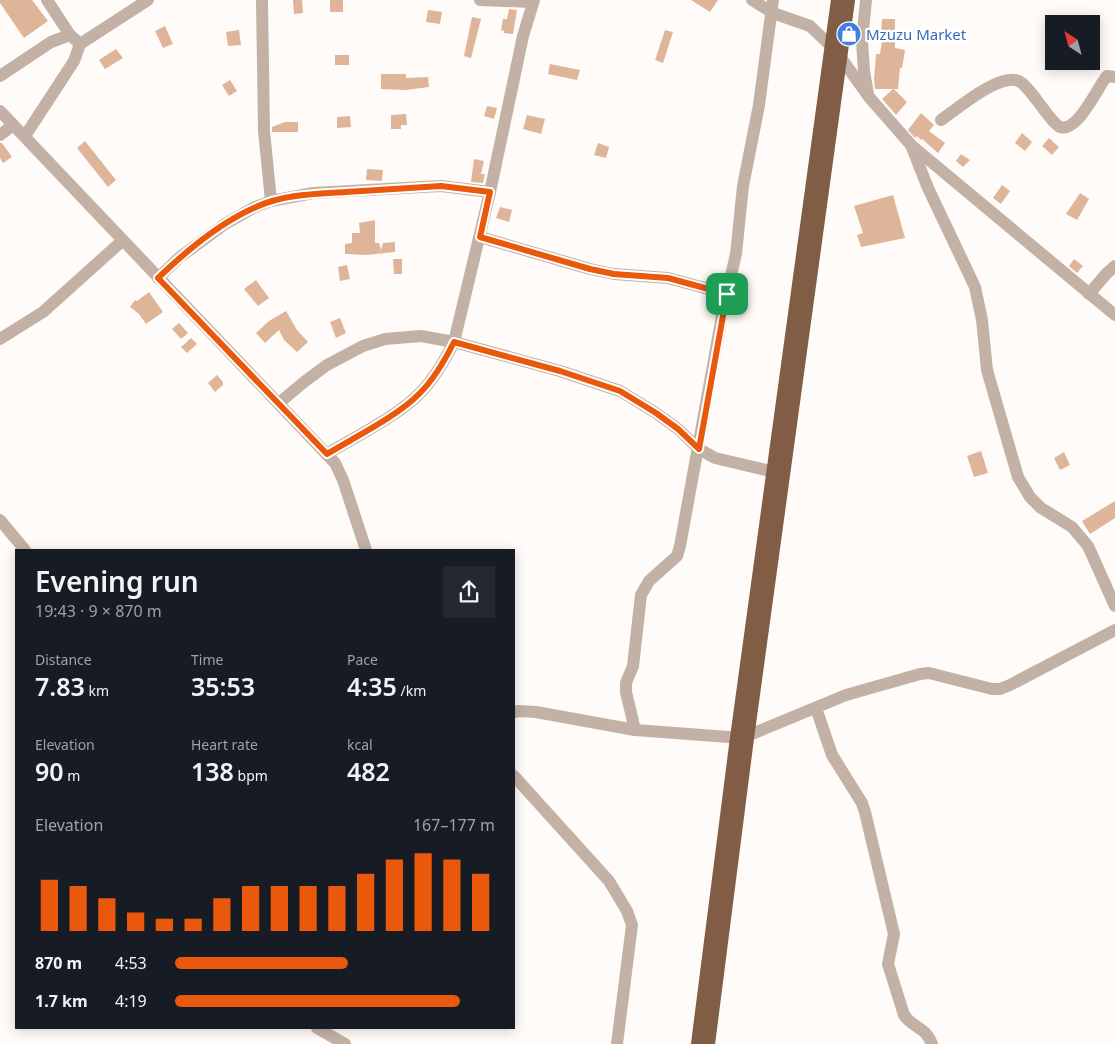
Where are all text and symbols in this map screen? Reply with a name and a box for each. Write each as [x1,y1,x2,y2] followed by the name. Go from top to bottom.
[1045,15,1100,70] north arrow
[1045,15,1100,70] map controls
[836,21,862,47] shop icon: Mzuzu Market
[866,24,967,44] place label: Mzuzu Market
[706,273,748,315] pin
[713,280,741,308] icon: arrive
[35,562,199,600] text: Evening run
[443,566,495,618] button: share
[35,600,162,622] text: 19:43 · 9 × 870 m
[35,650,92,669] text: Distance
[191,650,223,669] text: Time
[347,650,378,669] text: Pace
[35,669,85,703] text: 7.83
[191,669,255,703] text: 35:53
[347,669,397,703] text: 4:35
[85,681,109,700] text: km
[397,681,426,700] text: /km
[35,735,95,754] text: Elevation
[191,735,258,754] text: Heart rate
[347,735,373,754] text: kcal
[35,754,64,788] text: 90
[191,754,234,788] text: 138
[347,754,390,788] text: 482
[64,766,80,785] text: m
[234,766,268,785] text: bpm
[35,814,103,836] text: Elevation
[413,814,495,836] text: 167–177 m
[35,952,82,974] text: 870 m
[115,952,147,974] text: 4:53
[35,990,87,1012] text: 1.7 km
[115,990,147,1012] text: 4:19

